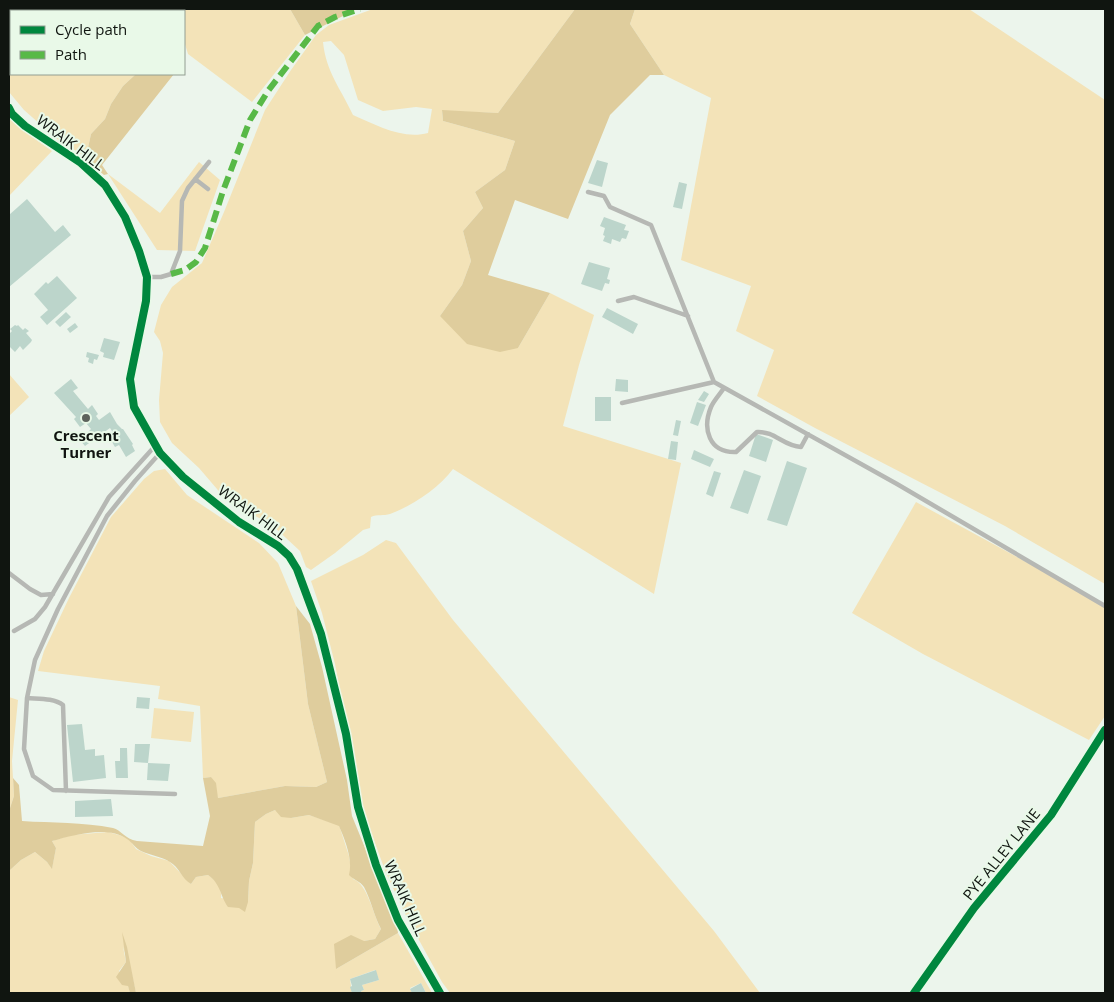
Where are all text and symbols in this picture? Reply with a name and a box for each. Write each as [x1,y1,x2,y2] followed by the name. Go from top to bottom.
[10,10,185,75] legend
[55,19,127,39] text: Cycle path
[55,44,87,64] text: Path
[33,110,109,174] street label: WRAIK HILL
[80,412,92,424] marker: Crescent Turner
[53,425,119,462] place label: Crescent Turner
[214,480,292,544] street label: WRAIK HILL
[958,804,1044,904] street label: PYE ALLEY LANE
[380,857,432,939] street label: WRAIK HILL

